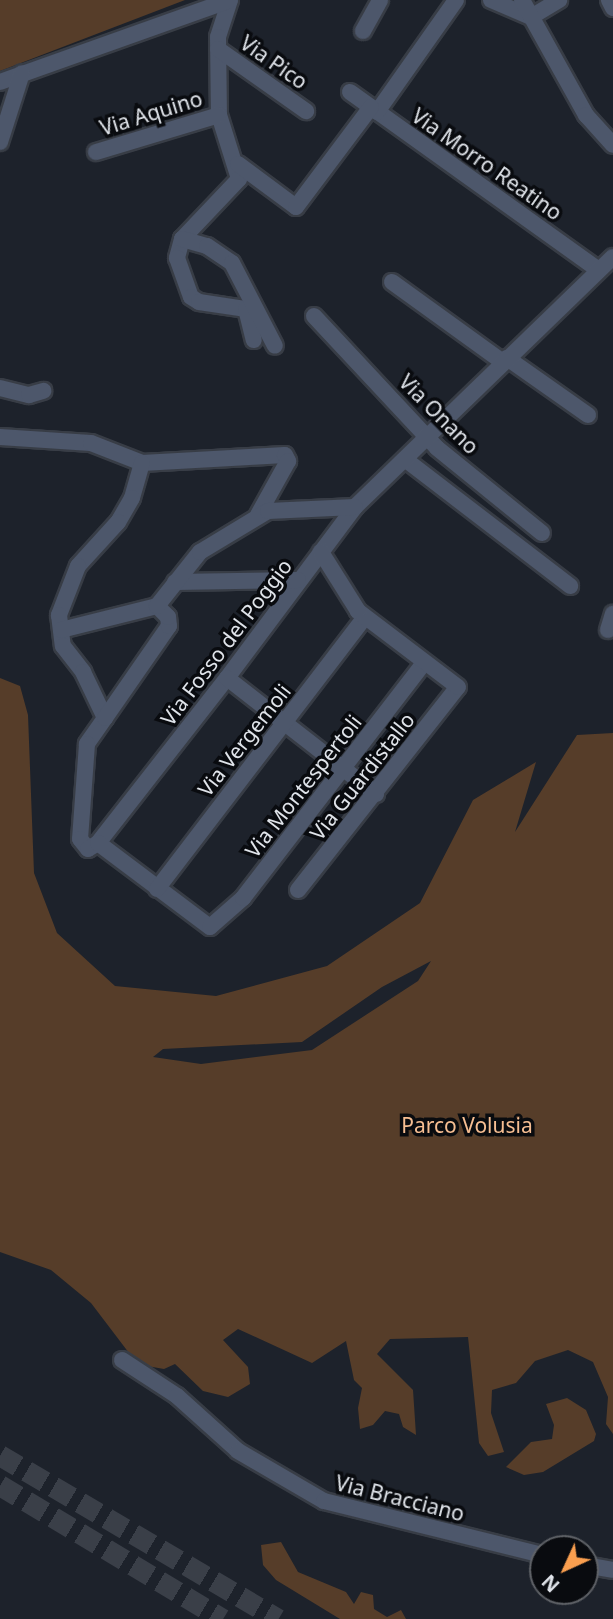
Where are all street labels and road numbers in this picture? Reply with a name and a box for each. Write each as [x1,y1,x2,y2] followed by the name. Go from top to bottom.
[236,30,312,94] street label: Via Pico
[97,86,205,140] street label: Via Aquino
[407,103,567,225] street label: Via Morro Reatino
[394,369,484,459] street label: Via Onano
[155,554,297,730] street label: Via Fosso del Poggio
[192,679,296,801] street label: Via Vergemoli
[304,707,420,845] street label: Via Guardistallo
[240,710,366,862] street label: Via Montespertoli
[333,1470,467,1526] street label: Via Bracciano

